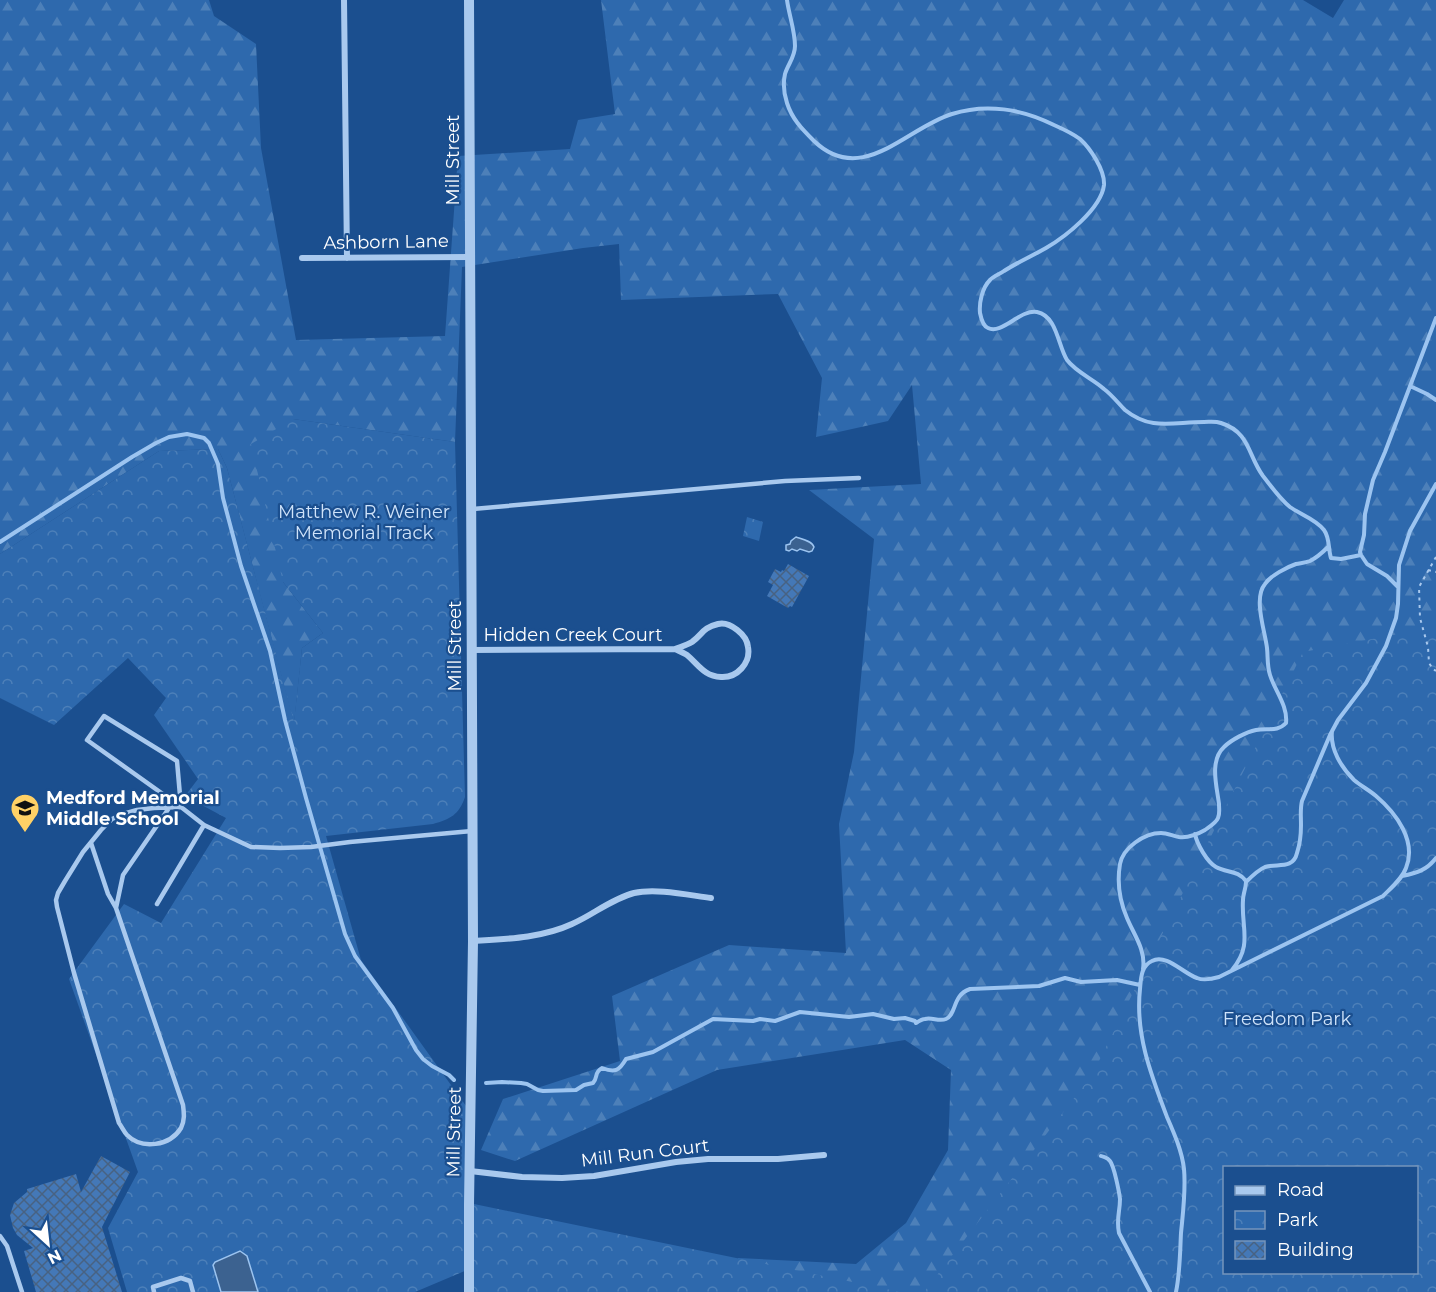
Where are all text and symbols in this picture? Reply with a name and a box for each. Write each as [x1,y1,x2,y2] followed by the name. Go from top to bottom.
[442,115,464,205] street label: Mill Street
[323,230,449,254] street label: Ashborn Lane
[278,501,450,544] park label: Matthew R. Weiner Memorial Track
[444,601,466,691] street label: Mill Street
[483,624,663,646] street label: Hidden Creek Court
[46,787,220,830] place label: Medford Memorial Middle School
[9,792,41,834] school or university icon: Medford Memorial Middle School
[1223,1008,1351,1030] park label: Freedom Park
[442,1086,466,1178] street label: Mill Street
[580,1134,710,1172] street label: Mill Run Court
[1223,1166,1418,1274] legend
[1277,1179,1324,1201] text: Road
[1277,1209,1318,1231] text: Park
[18,1214,78,1274] north arrow
[1277,1239,1354,1261] text: Building
[45,1246,65,1268] text: N

